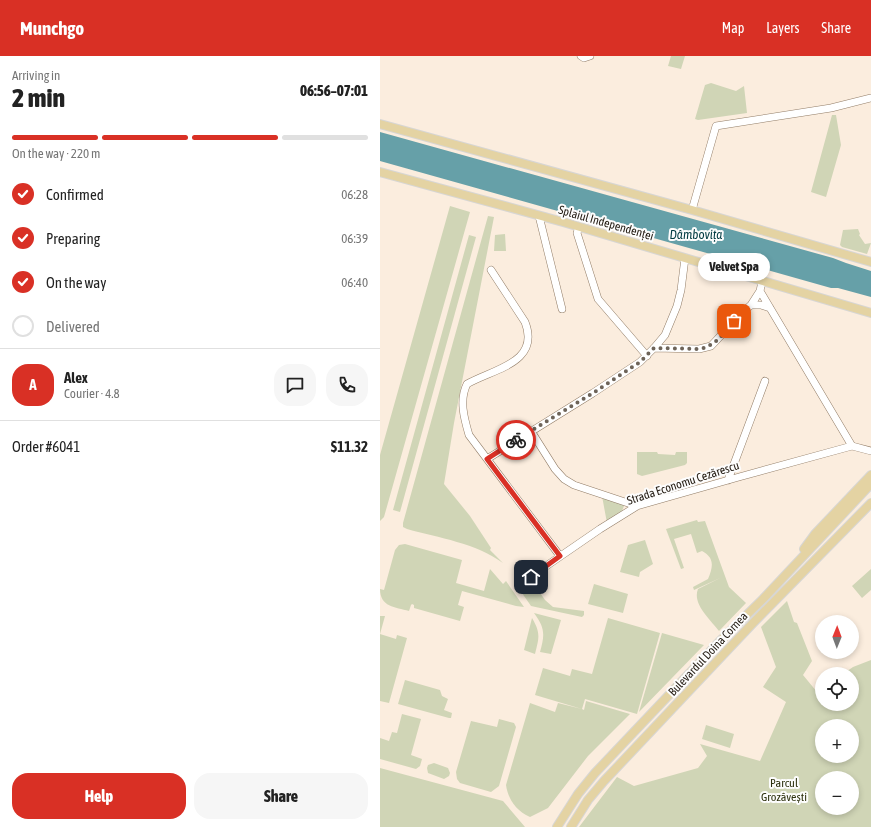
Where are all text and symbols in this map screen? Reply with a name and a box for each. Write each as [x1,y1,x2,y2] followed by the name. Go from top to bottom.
[20,17,84,39] text: Munchgo
[722,20,744,36] text: Map
[766,20,799,36] text: Layers
[821,20,851,36] text: Share
[12,68,60,83] text: Arriving in
[300,82,368,99] text: 06:56–07:01
[12,83,65,113] text: 2 min
[12,146,100,161] text: On the way · 220 m
[12,183,34,205] icon: check
[46,186,104,203] text: Confirmed
[341,187,368,202] text: 06:28
[557,203,655,243] street label: Splaiul Independenței
[12,227,34,249] icon: check
[670,227,722,242] water label: Dâmbovița
[46,230,100,247] text: Preparing
[341,231,368,246] text: 06:39
[698,253,770,281] callout: Velvet Spa
[709,259,759,274] text: Velvet Spa
[12,271,34,293] icon: check
[46,274,107,291] text: On the way
[341,275,368,290] text: 06:40
[717,304,751,338] pin
[723,310,745,332] icon: bag
[46,318,100,335] text: Delivered
[274,364,316,406] button: chat
[326,364,368,406] button: phone
[64,369,88,386] text: Alex
[29,376,37,393] text: A
[64,386,120,401] text: Courier · 4.8
[496,420,536,460] courier
[505,429,527,451] icon: bike
[12,438,80,455] text: Order #6041
[331,438,368,455] text: $11.32
[625,458,741,508] street label: Strada Economu Cezărescu
[514,560,548,594] pin
[520,566,542,588] icon: home
[665,609,751,699] street label: Bulevardul Doina Cornea
[815,615,859,659] north arrow
[815,615,859,815] map controls
[815,667,859,711] button: locate
[815,719,859,763] button: +
[815,771,859,815] button: −
[12,773,186,819] button: Help
[194,773,368,819] button: Share
[761,776,807,804] park label: Parcul Grozăvești

